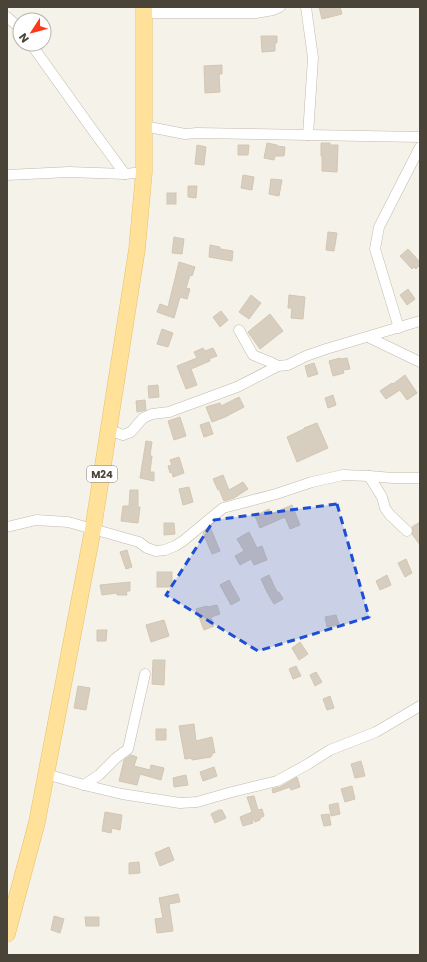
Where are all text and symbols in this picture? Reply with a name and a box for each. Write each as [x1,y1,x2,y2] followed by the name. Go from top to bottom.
[12,12,52,52] north arrow
[15,30,33,46] text: N
[87,466,117,482] road number: M24

